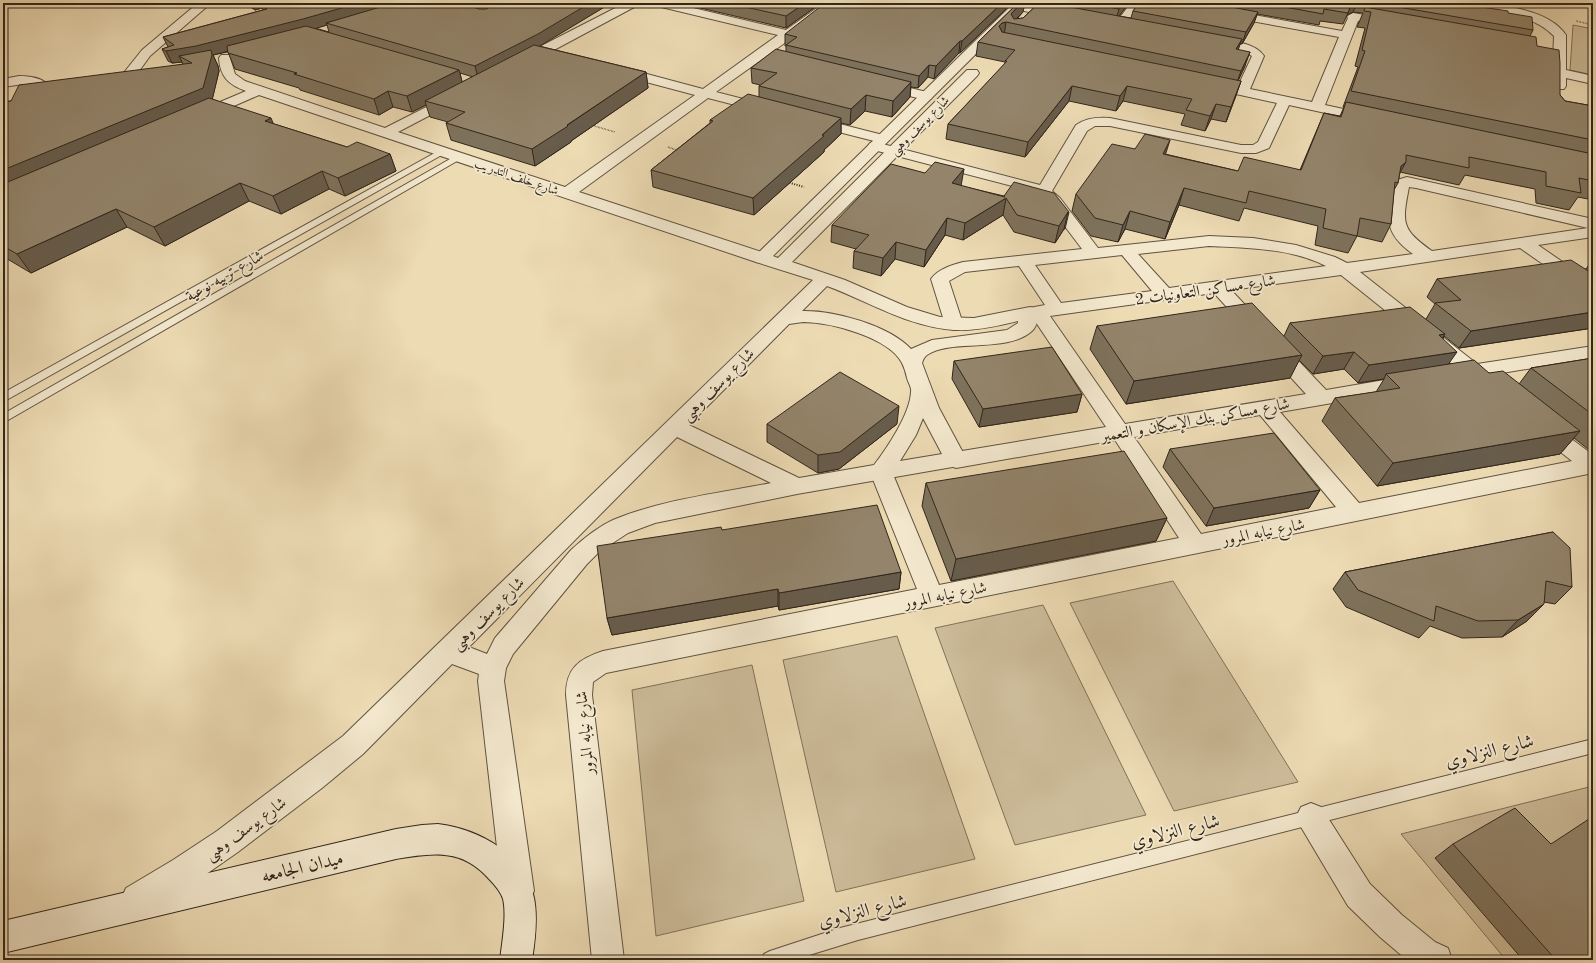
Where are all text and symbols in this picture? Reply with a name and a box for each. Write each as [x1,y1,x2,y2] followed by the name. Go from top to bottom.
[888,94,955,161] street label: شارع يوسف وهبى
[472,157,560,202] street label: شارع خلف التدريب
[183,248,269,309] street label: شارع تربيه نوعية
[1134,272,1277,313] street label: شارع مساكن التعاونيات 2
[679,346,761,428] street label: شارع يوسف وهبى
[1097,395,1292,450] street label: شارع مساكن بنك الإسكان و التعمير
[1219,517,1307,553] street label: شارع نيابه المرور
[449,575,531,657] street label: شارع يوسف وهبى
[901,580,989,616] street label: شارع نيابه المرور
[574,690,602,777] street label: شارع نيابه المرور
[1443,732,1537,776] street label: شارع النزلاوي
[203,795,292,867] street label: شارع يوسف وهبى
[1129,812,1223,856] street label: شارع النزلاوي
[260,850,345,887] street label: ميدان الجامعه
[816,892,910,936] street label: شارع النزلاوي

